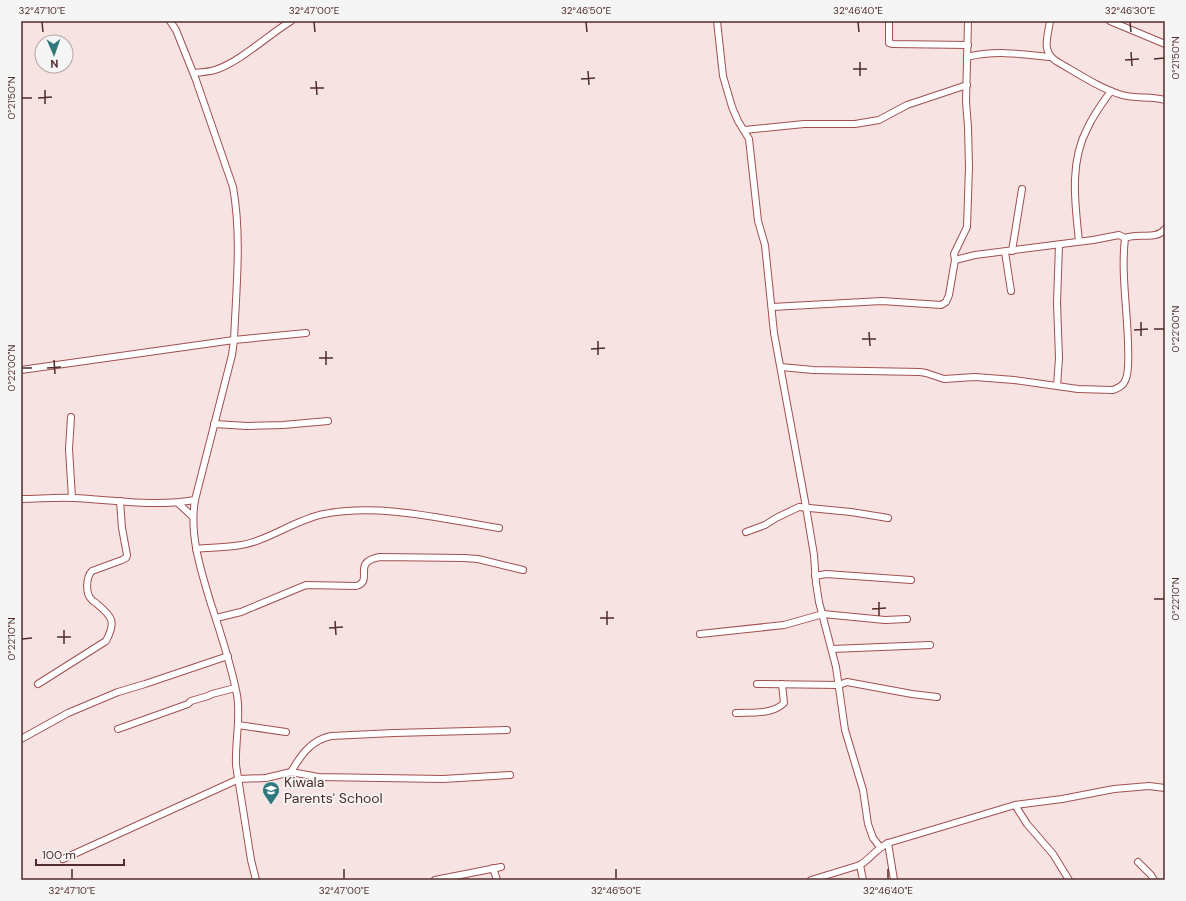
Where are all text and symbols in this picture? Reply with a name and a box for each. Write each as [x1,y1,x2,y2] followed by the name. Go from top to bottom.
[19,4,66,17] text: 32°47'10"E
[289,4,340,17] text: 32°47'00"E
[561,4,611,17] text: 32°46'50"E
[833,4,883,17] text: 32°46'40"E
[1105,4,1156,17] text: 32°46'30"E
[34,34,74,74] north arrow
[1169,36,1182,80] text: 0°21'50"N
[50,57,59,71] text: N
[5,76,18,120] text: 0°21'50"N
[1169,305,1182,352] text: 0°22'00"N
[5,344,18,391] text: 0°22'00"N
[1169,577,1182,621] text: 0°22'10"N
[5,617,18,661] text: 0°22'10"N
[284,773,383,807] place label: Kiwala Parents' School
[261,780,281,805] school or university icon: Kiwala Parents' School
[36,841,124,867] scale bar
[42,847,76,863] text: 100 m
[49,884,96,897] text: 32°47'10"E
[319,884,370,897] text: 32°47'00"E
[591,884,641,897] text: 32°46'50"E
[863,884,913,897] text: 32°46'40"E

